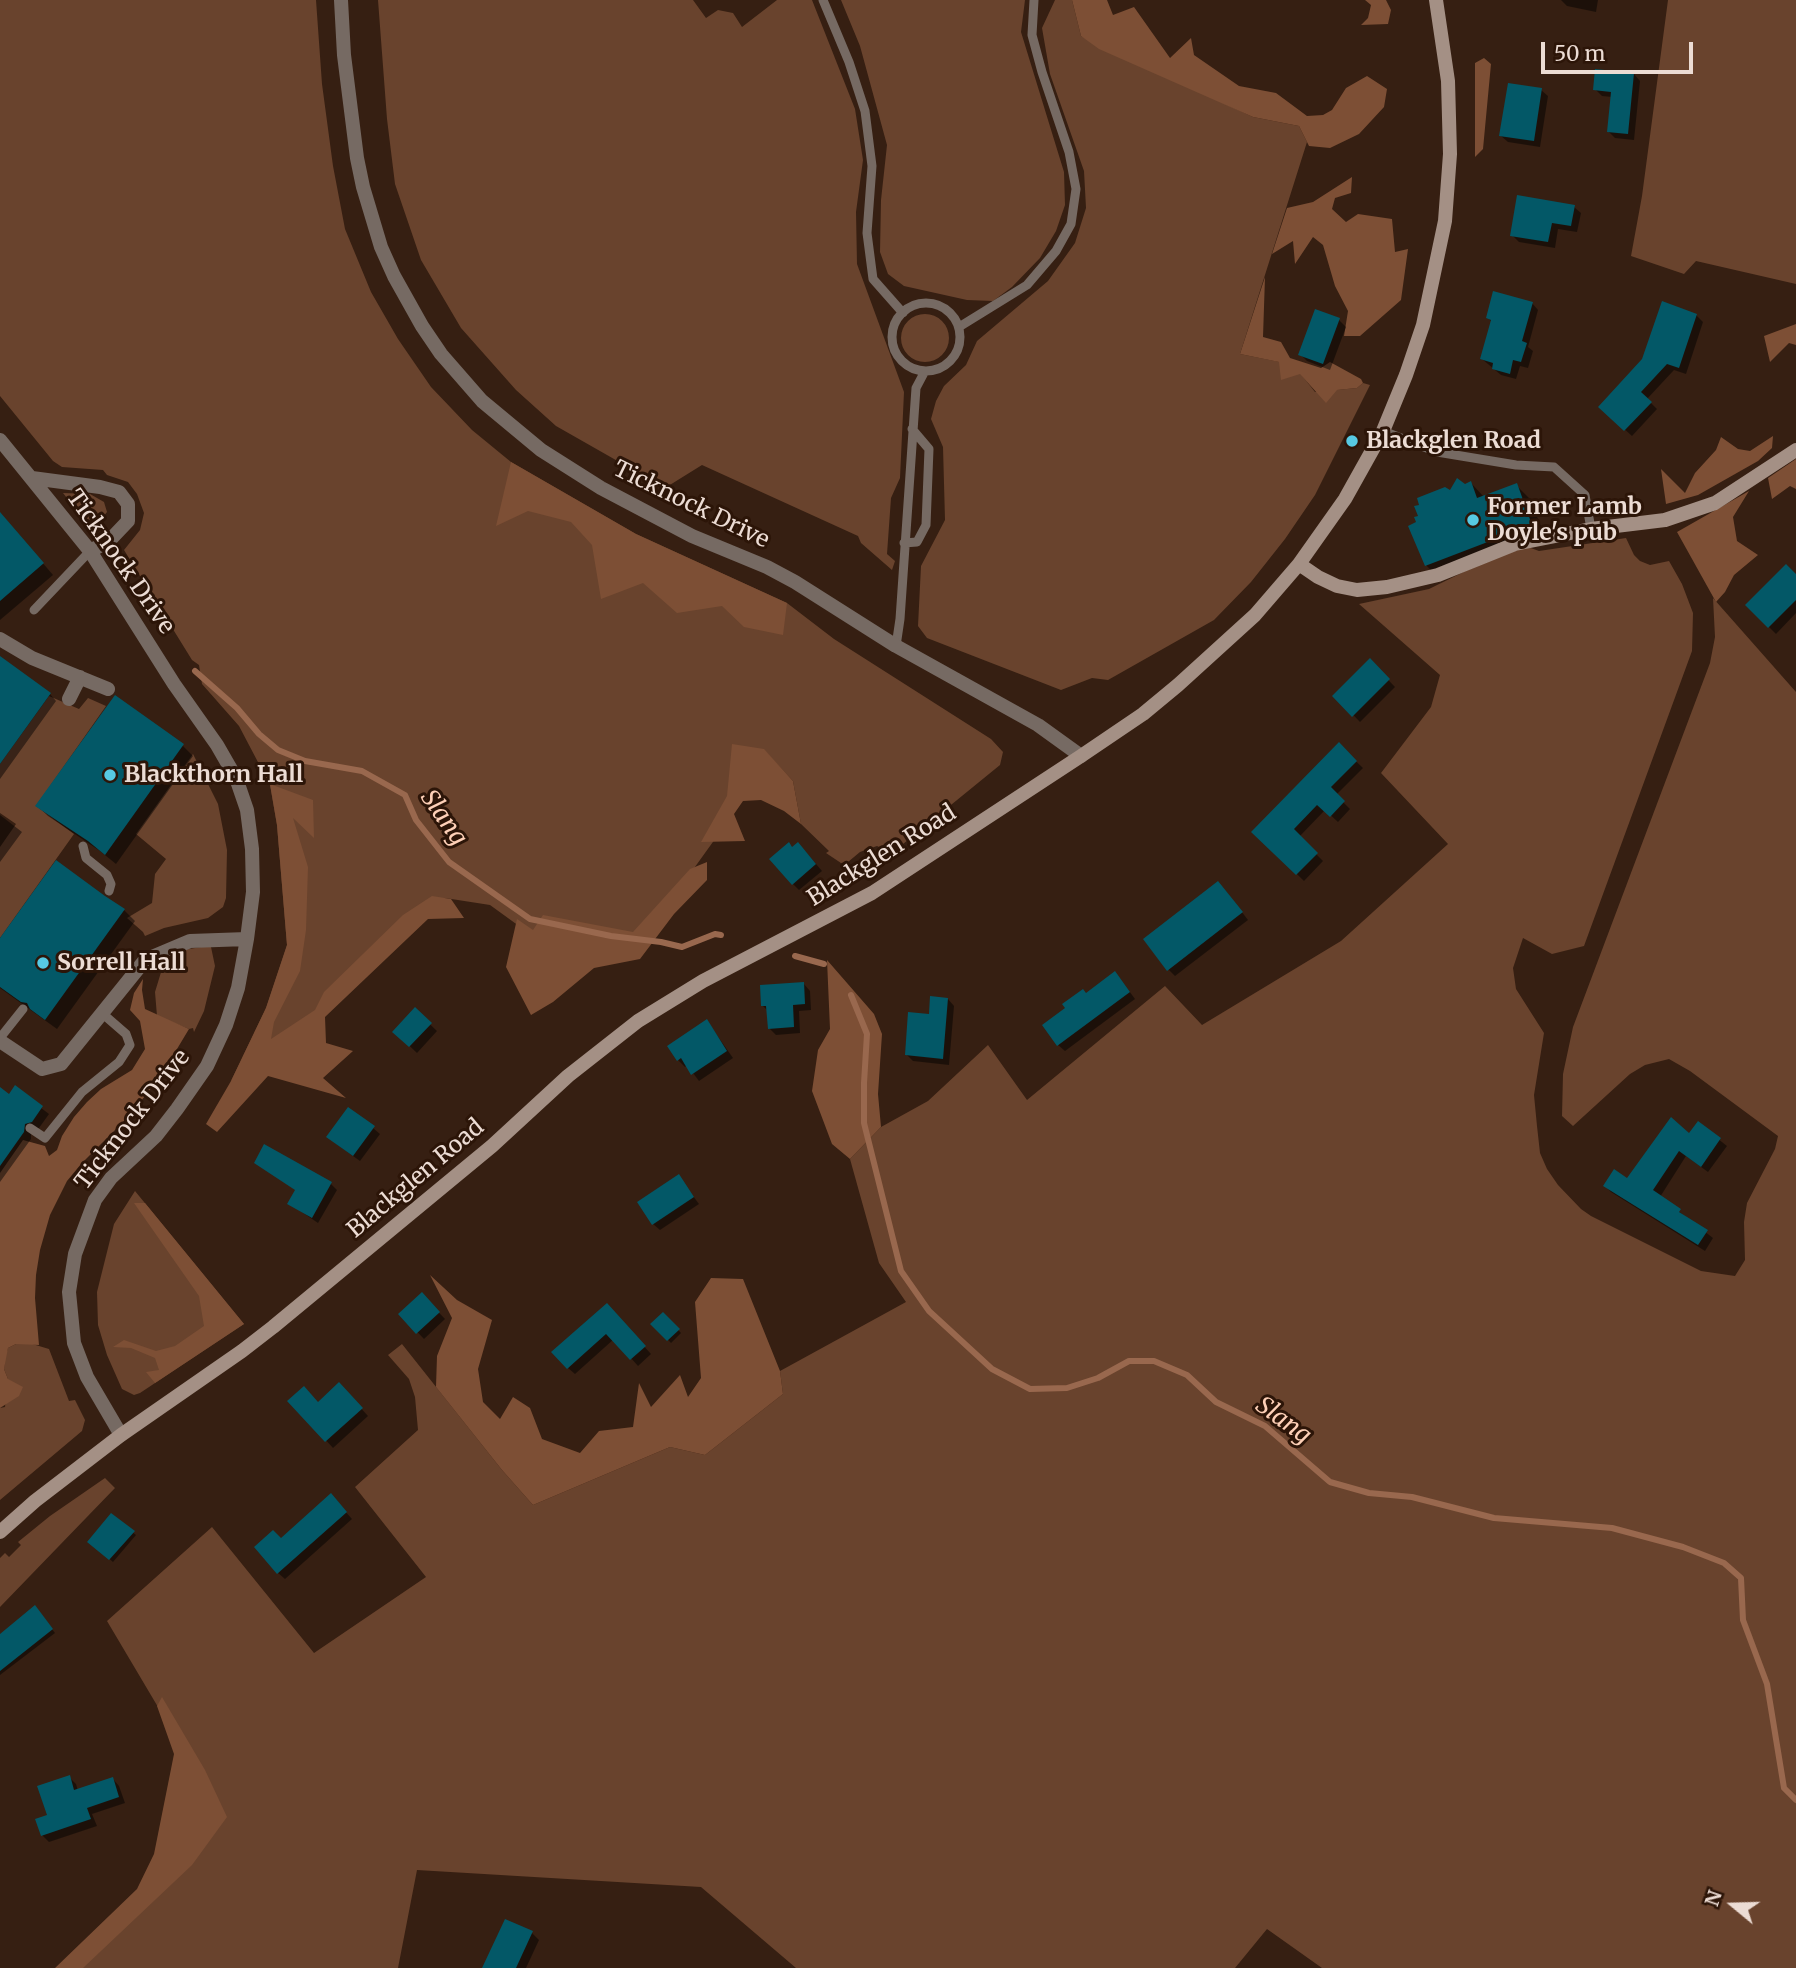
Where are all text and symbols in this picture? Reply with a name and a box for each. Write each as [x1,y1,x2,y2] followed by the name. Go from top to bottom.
[1544,28,1696,72] scale bar
[1554,40,1605,67] text: 50 m
[1366,427,1541,455] place label: Blackglen Road
[1344,433,1360,449] marker: Blackglen Road
[609,455,773,555] street label: Ticknock Drive
[60,485,180,639] street label: Ticknock Drive
[1487,493,1642,547] place label: Former Lamb Doyle's pub
[1465,512,1481,528] marker: Former Lamb Doyle's pub
[124,761,303,789] place label: Blackthorn Hall
[102,767,118,783] marker: Blackthorn Hall
[414,785,472,851] water label: Slang
[803,799,961,913] street label: Blackglen Road
[57,949,185,977] place label: Sorrell Hall
[35,955,51,971] marker: Sorrell Hall
[70,1045,196,1195] street label: Ticknock Drive
[342,1114,490,1244] street label: Blackglen Road
[1250,1391,1316,1451] water label: Slang
[1698,1870,1768,1940] north arrow
[1699,1887,1727,1909] text: N

